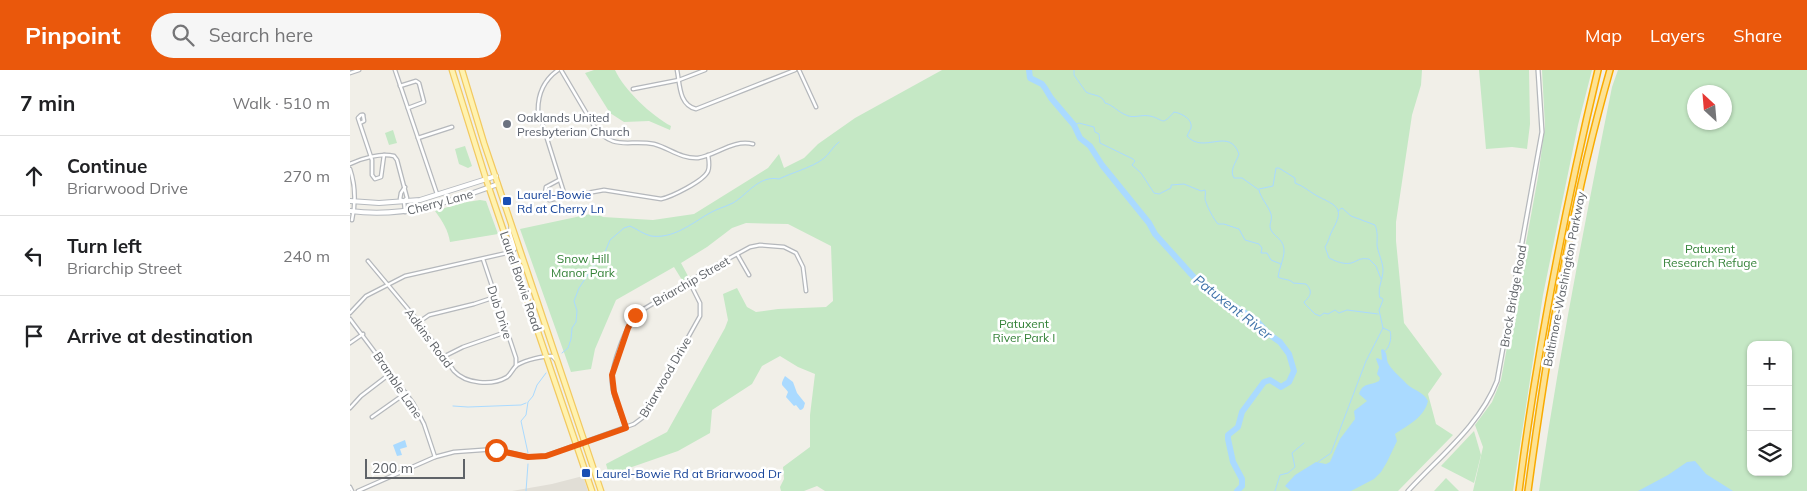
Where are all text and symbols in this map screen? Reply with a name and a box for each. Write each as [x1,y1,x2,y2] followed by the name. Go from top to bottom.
[151,13,501,58] search box
[25,20,121,50] text: Pinpoint
[169,21,197,49] icon: search
[209,23,313,47] text: Search here
[1585,24,1622,47] text: Map
[1650,24,1705,47] text: Layers
[1733,24,1782,47] text: Share
[1687,85,1732,130] north arrow
[20,90,75,116] text: 7 min
[232,93,330,113] text: Walk · 510 m
[517,110,630,139] place label: Oaklands United Presbyterian Church
[501,118,513,130] marker: Oaklands United Presbyterian Church
[67,154,147,178] text: Continue
[20,162,48,190] icon: ahead
[283,166,330,186] text: 270 m
[67,178,188,198] text: Briarwood Drive
[405,186,475,218] street label: Cherry Lane
[517,187,604,216] place label: Laurel-Bowie Rd at Cherry Ln
[1540,190,1588,368] street label: Baltimore-Washington Parkway
[501,195,513,207] marker: Laurel-Bowie Rd at Cherry Ln
[497,229,545,333] street label: Laurel Bowie Road
[67,234,142,258] text: Turn left
[1663,241,1757,270] park label: Patuxent Research Refuge
[20,242,48,270] icon: left
[1497,244,1529,348] street label: Brock Bridge Road
[283,246,330,266] text: 240 m
[551,251,616,280] park label: Snow Hill Manor Park
[650,253,732,309] street label: Briarchip Street
[67,258,182,278] text: Briarchip Street
[1190,271,1277,344] water label: Patuxent River
[484,283,516,341] street label: Dub Drive
[624,304,647,327] route end
[402,305,456,371] street label: Adkins Road
[993,316,1055,345] park label: Patuxent River Park I
[20,322,48,350] icon: arrive
[67,324,253,348] text: Arrive at destination
[636,334,694,420] street label: Briarwood Drive
[1747,341,1792,476] map controls
[1747,341,1792,386] button: +
[370,349,426,421] street label: Bramble Lane
[1747,386,1792,431] button: −
[1747,431,1792,476] button: layers
[485,439,508,462] route start
[365,456,465,479] scale bar
[372,459,413,477] text: 200 m
[596,466,782,481] place label: Laurel-Bowie Rd at Briarwood Dr
[580,467,592,479] marker: Laurel-Bowie Rd at Briarwood Dr

